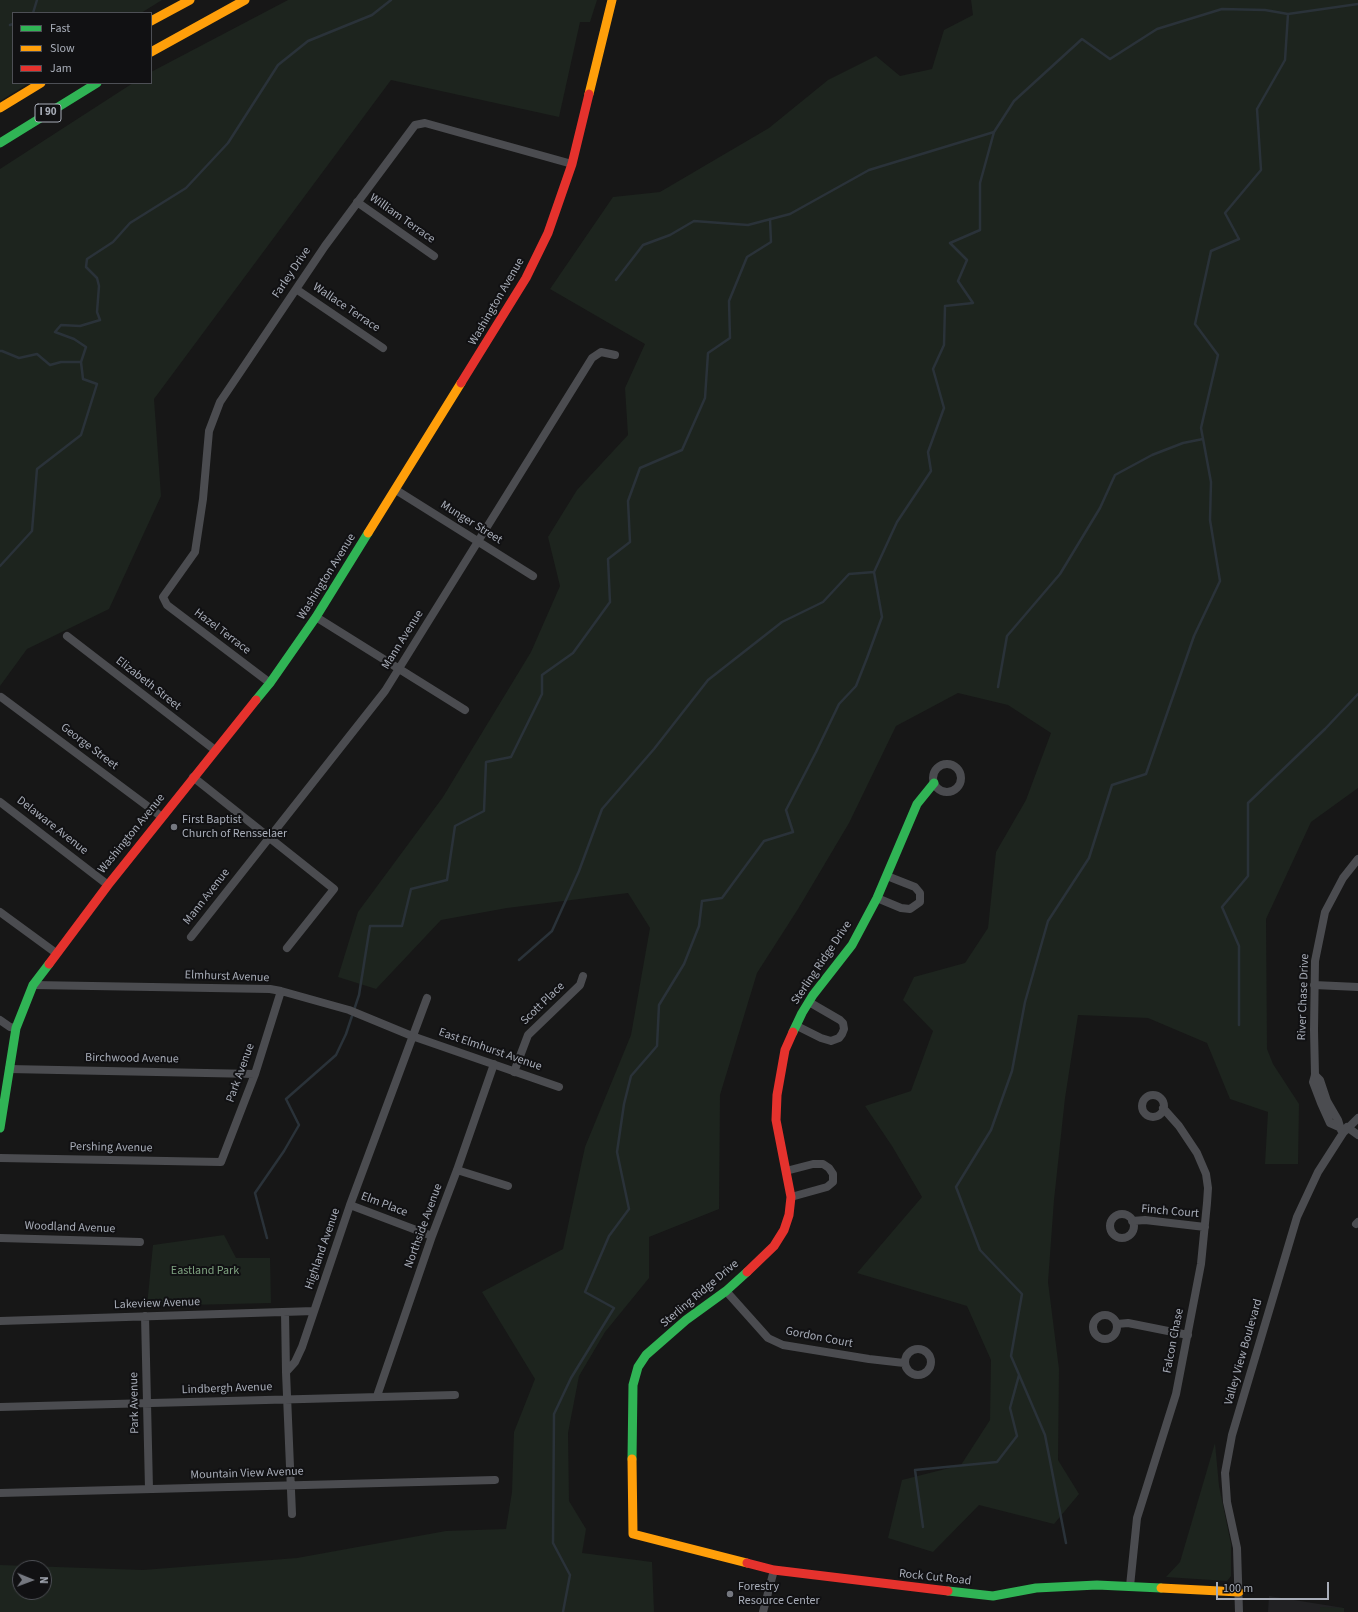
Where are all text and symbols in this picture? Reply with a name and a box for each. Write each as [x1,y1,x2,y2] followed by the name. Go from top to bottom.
[12,12,152,84] legend
[50,20,70,37] text: Fast
[50,40,75,57] text: Slow
[50,60,72,77] text: Jam
[35,104,61,122] road number: I 90
[366,191,438,247] street label: William Terrace
[270,245,314,301] street label: Farley Drive
[466,256,528,348] street label: Washington Avenue
[310,280,382,336] street label: Wallace Terrace
[437,498,505,548] street label: Munger Street
[295,531,359,623] street label: Washington Avenue
[191,606,253,658] street label: Hazel Terrace
[379,608,427,672] street label: Mann Avenue
[113,654,183,714] street label: Elizabeth Street
[57,721,121,773] street label: George Street
[95,791,169,877] street label: Washington Avenue
[14,794,90,858] street label: Delaware Avenue
[182,813,287,841] place label: First Baptist Church of Rensselaer
[169,822,179,832] marker: First Baptist Church of Rensselaer
[181,866,233,928] street label: Mann Avenue
[789,918,855,1008] street label: Sterling Ridge Drive
[1295,953,1313,1041] street label: River Chase Drive
[184,968,270,986] street label: Elmhurst Avenue
[518,980,568,1028] street label: Scott Place
[436,1026,544,1074] street label: East Elmhurst Avenue
[224,1041,258,1105] street label: Park Avenue
[85,1051,179,1067] street label: Birchwood Avenue
[69,1140,153,1156] street label: Pershing Avenue
[402,1182,446,1270] street label: Northside Avenue
[359,1190,409,1220] street label: Elm Place
[1141,1202,1199,1222] street label: Finch Court
[302,1206,344,1292] street label: Highland Avenue
[24,1219,116,1237] street label: Woodland Avenue
[658,1257,742,1331] street label: Sterling Ridge Drive
[171,1264,239,1278] park label: Eastland Park
[114,1295,200,1313] street label: Lakeview Avenue
[1222,1297,1266,1407] street label: Valley View Boulevard
[1161,1307,1187,1375] street label: Falcon Chase
[784,1324,854,1352] street label: Gordon Court
[127,1372,143,1434] street label: Park Avenue
[181,1380,273,1398] street label: Lindbergh Avenue
[190,1465,304,1483] street label: Mountain View Avenue
[12,1560,52,1600] north arrow
[898,1567,972,1589] street label: Rock Cut Road
[1218,1574,1331,1600] scale bar
[36,1576,51,1584] text: N
[738,1580,820,1608] place label: Forestry Resource Center
[1223,1580,1253,1597] text: 100 m
[725,1589,735,1599] marker: Forestry Resource Center

